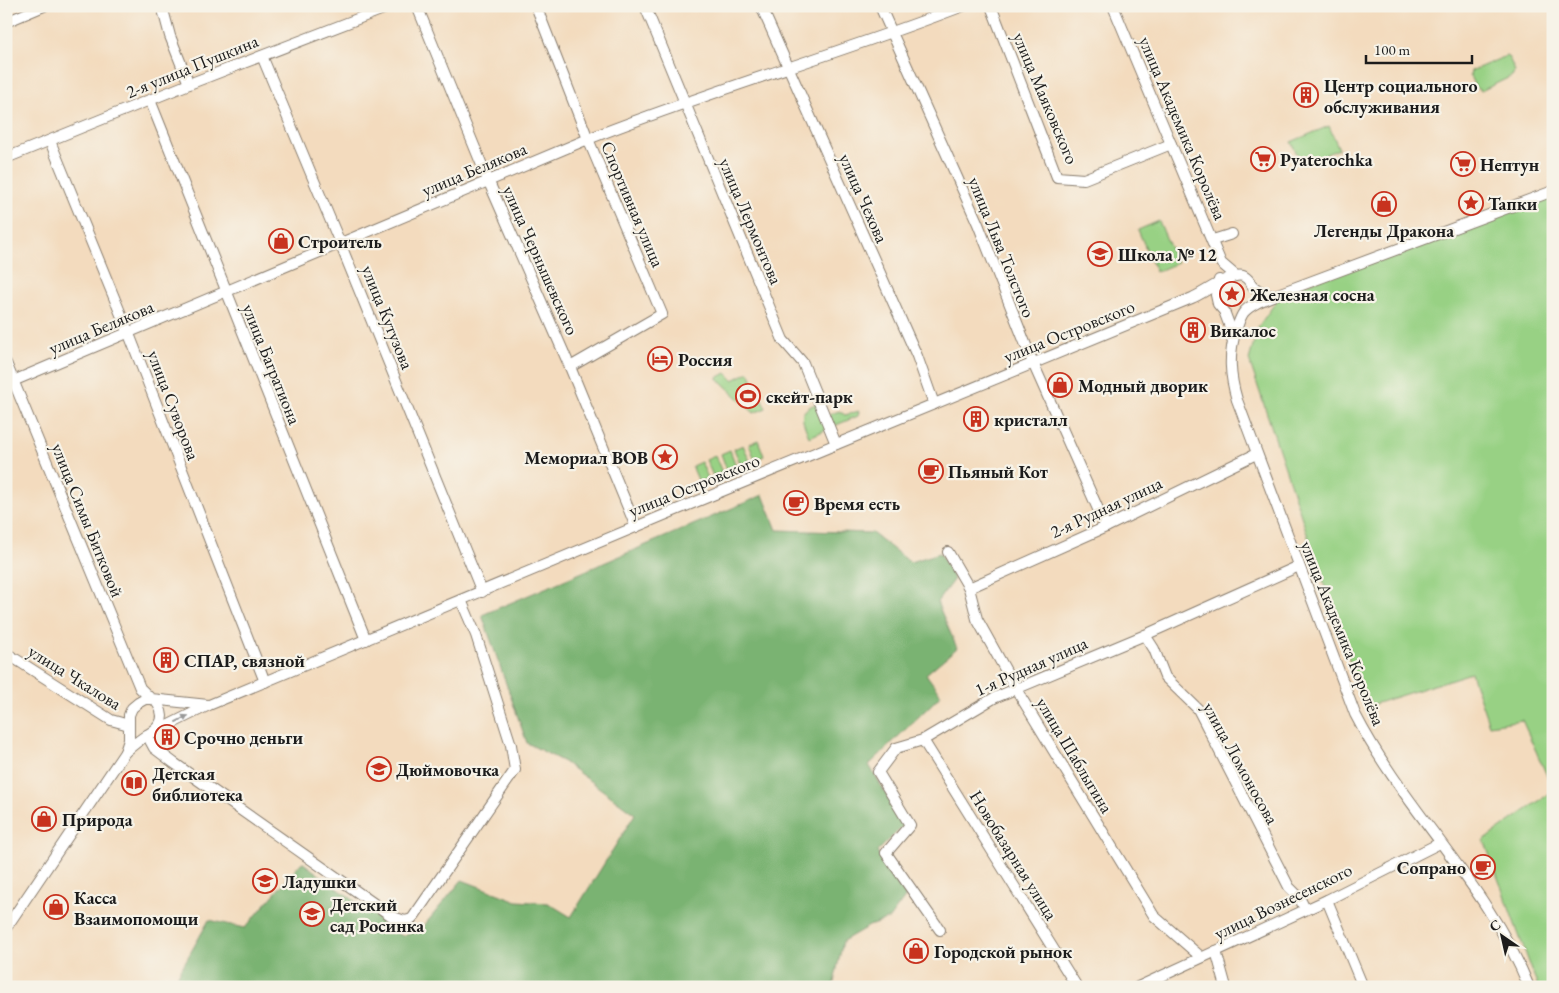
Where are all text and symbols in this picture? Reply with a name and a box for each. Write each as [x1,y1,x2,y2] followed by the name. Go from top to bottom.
[122,29,262,103] street label: 2-я улица Пушкина
[1008,29,1084,167] street label: улица Маяковского
[1366,32,1473,64] scale bar
[1134,33,1232,224] street label: улица Академика Королёва
[1374,40,1411,59] text: 100 m
[1324,74,1477,118] place label: Центр социального обслуживания
[1293,82,1319,108] building icon: Центр социального обслуживания
[418,136,531,201] street label: улица Белякова
[596,137,670,271] street label: Спортивная улица
[1250,146,1276,172] supermarket icon: Pyaterochka
[1280,148,1373,171] place label: Pyaterochka
[834,150,894,247] street label: улица Чехова
[1450,151,1476,177] supermarket icon: Нептун
[1480,153,1540,176] place label: Нептун
[714,154,788,288] street label: улица Лермонтова
[963,173,1041,321] street label: улица Льва Толстого
[498,182,584,338] street label: улица Чернышевского
[1458,190,1484,216] place icon: Тапки
[1371,191,1397,217] shop icon: Легенды Дракона
[1488,192,1538,215] place label: Тапки
[1314,219,1454,242] place label: Легенды Дракона
[268,228,294,254] shop icon: Строитель
[298,230,382,253] place label: Строитель
[1087,241,1113,267] school or university icon: Школа № 12
[1118,243,1217,266] place label: Школа № 12
[357,262,420,373] street label: улица Кутузова
[1219,281,1245,307] place icon: Железная сосна
[1249,283,1375,306] place label: Железная сосна
[45,294,158,359] street label: улица Белякова
[1000,294,1138,368] street label: улица Островского
[237,300,307,429] street label: улица Багратиона
[1180,317,1206,343] building icon: Викалос
[1210,319,1276,342] place label: Викалос
[647,346,673,372] hotel icon: Россия
[142,347,206,464] street label: улица Суворова
[678,348,733,371] place label: Россия
[1047,372,1073,398] shop icon: Модный дворик
[1078,374,1208,397] place label: Модный дворик
[735,383,761,409] sports icon: скейт-парк
[766,385,853,408] place label: скейт-парк
[963,406,989,432] building icon: кристалл
[994,408,1068,431] place label: кристалл
[47,439,130,601] street label: улица Симы Битковой
[652,444,678,470] place icon: Мемориал ВОВ
[524,446,648,469] place label: Мемориал ВОВ
[625,448,763,522] street label: улица Островского
[918,458,944,484] cafe icon: Пьяный Кот
[948,460,1048,483] place label: Пьяный Кот
[1046,471,1166,543] street label: 2-я Рудная улица
[783,490,809,516] cafe icon: Время есть
[814,492,900,515] place label: Время есть
[1295,537,1391,730] street label: улица Академика Королёва
[971,631,1092,701] street label: 1-я Рудная улица
[24,639,127,715] street label: улица Чкалова
[153,647,179,673] building icon: СПАР, связной
[184,649,305,672] place label: СПАР, связной
[1031,693,1119,818] street label: улица Шаблыгина
[1198,698,1284,829] street label: улица Ломоносова
[175,715,190,723] one-way arrow
[154,724,180,750] building icon: Срочно деньги
[184,726,303,749] place label: Срочно деньги
[366,756,392,782] school or university icon: Дюймовочка
[396,758,499,781] place label: Дюймовочка
[152,762,243,806] place label: Детская библиотека
[121,770,147,796] library icon: Детская библиотека
[965,786,1064,925] street label: Новобазарная улица
[31,806,57,832] shop icon: Природа
[62,808,133,831] place label: Природа
[1470,854,1496,880] cafe icon: Сопрано
[1397,856,1466,879] place label: Сопрано
[1210,858,1356,944] street label: улица Вознесенского
[252,868,278,894] school or university icon: Ладушки
[282,870,357,893] place label: Ладушки
[74,886,199,930] place label: Касса Взаимопомощи
[330,893,424,937] place label: Детский сад Росинка
[43,894,69,920] shop icon: Касса Взаимопомощи
[299,901,325,927] school or university icon: Детский сад Росинка
[1476,910,1526,960] north arrow
[1486,915,1504,935] text: С
[903,938,929,964] shop icon: Городской рынок
[934,940,1072,963] place label: Городской рынок

